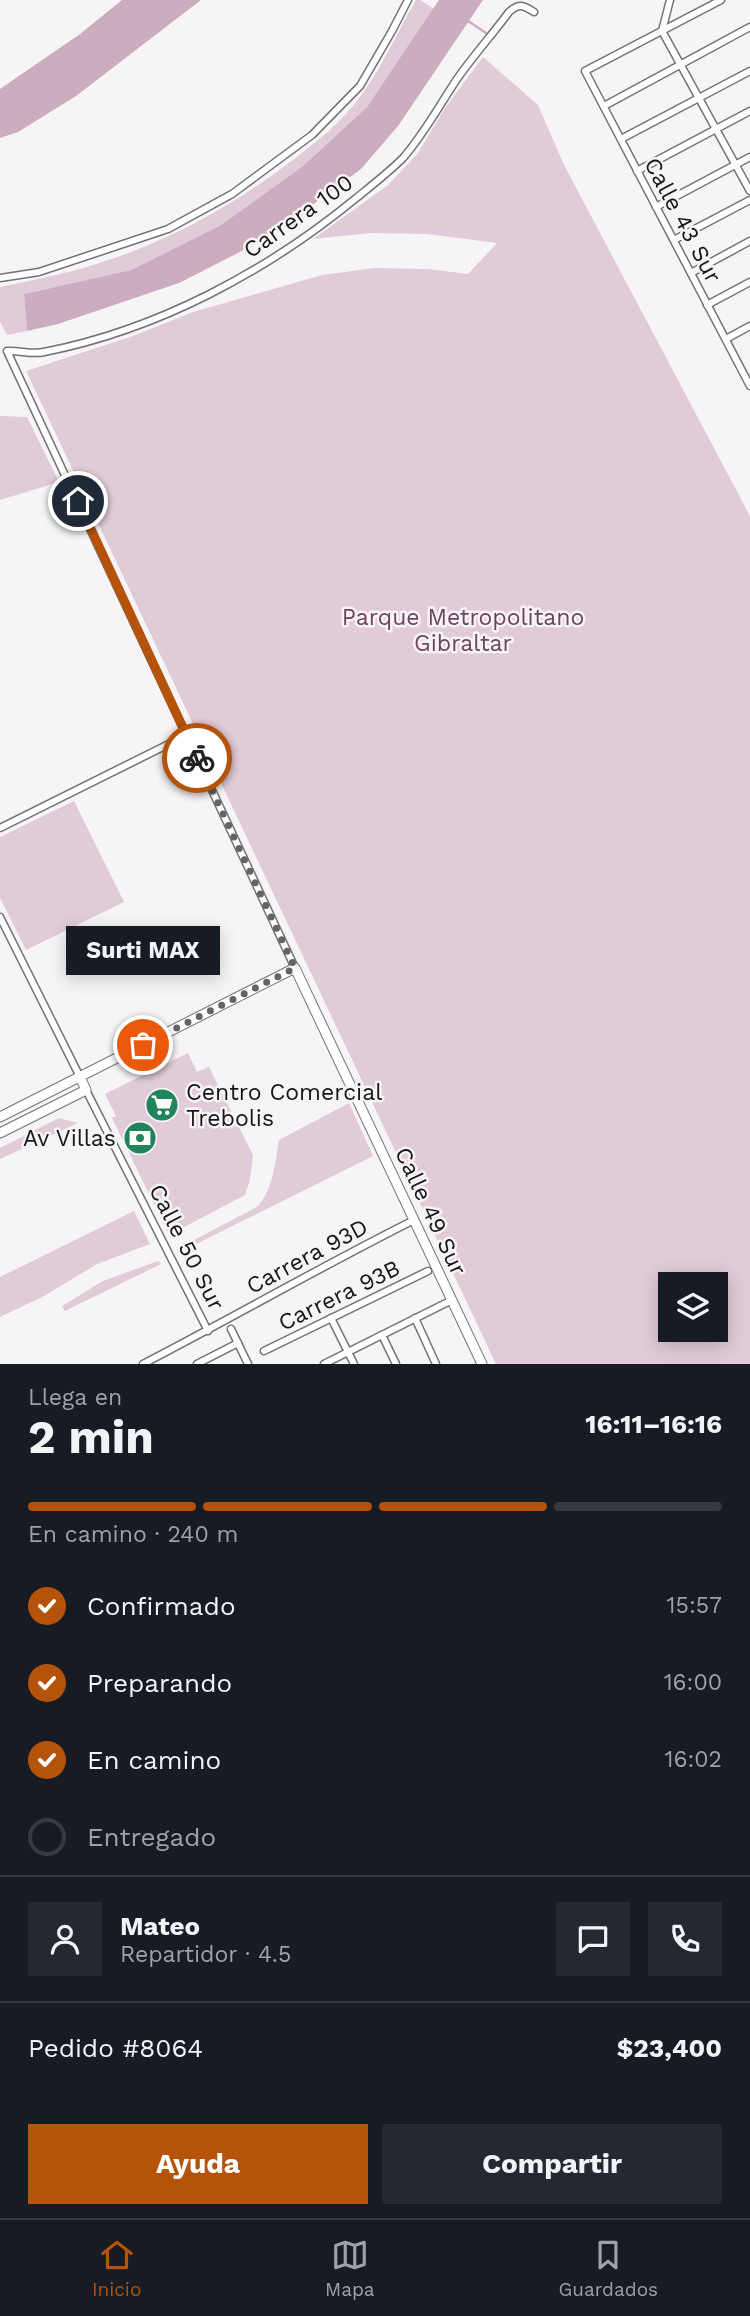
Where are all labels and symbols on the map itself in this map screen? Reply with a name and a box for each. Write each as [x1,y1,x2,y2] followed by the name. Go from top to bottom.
[638,153,727,287] street label: Calle 43 Sur
[239,169,358,264] street label: Carrera 100
[48,471,108,531] pin
[342,604,584,657] park label: Parque Metropolitano Gibraltar
[162,723,232,793] courier
[66,926,220,975] callout: Surti MAX
[113,1015,173,1075] pin
[186,1079,382,1132] place label: Centro Comercial Trebolis
[143,1086,181,1124] supermarket icon: Centro Comercial Trebolis
[121,1119,159,1157] bank icon: Av Villas
[23,1125,116,1152] place label: Av Villas
[389,1143,472,1280] street label: Calle 49 Sur
[143,1180,230,1315] street label: Calle 50 Sur
[242,1213,373,1300] street label: Carrera 93D
[274,1254,404,1337] street label: Carrera 93B

